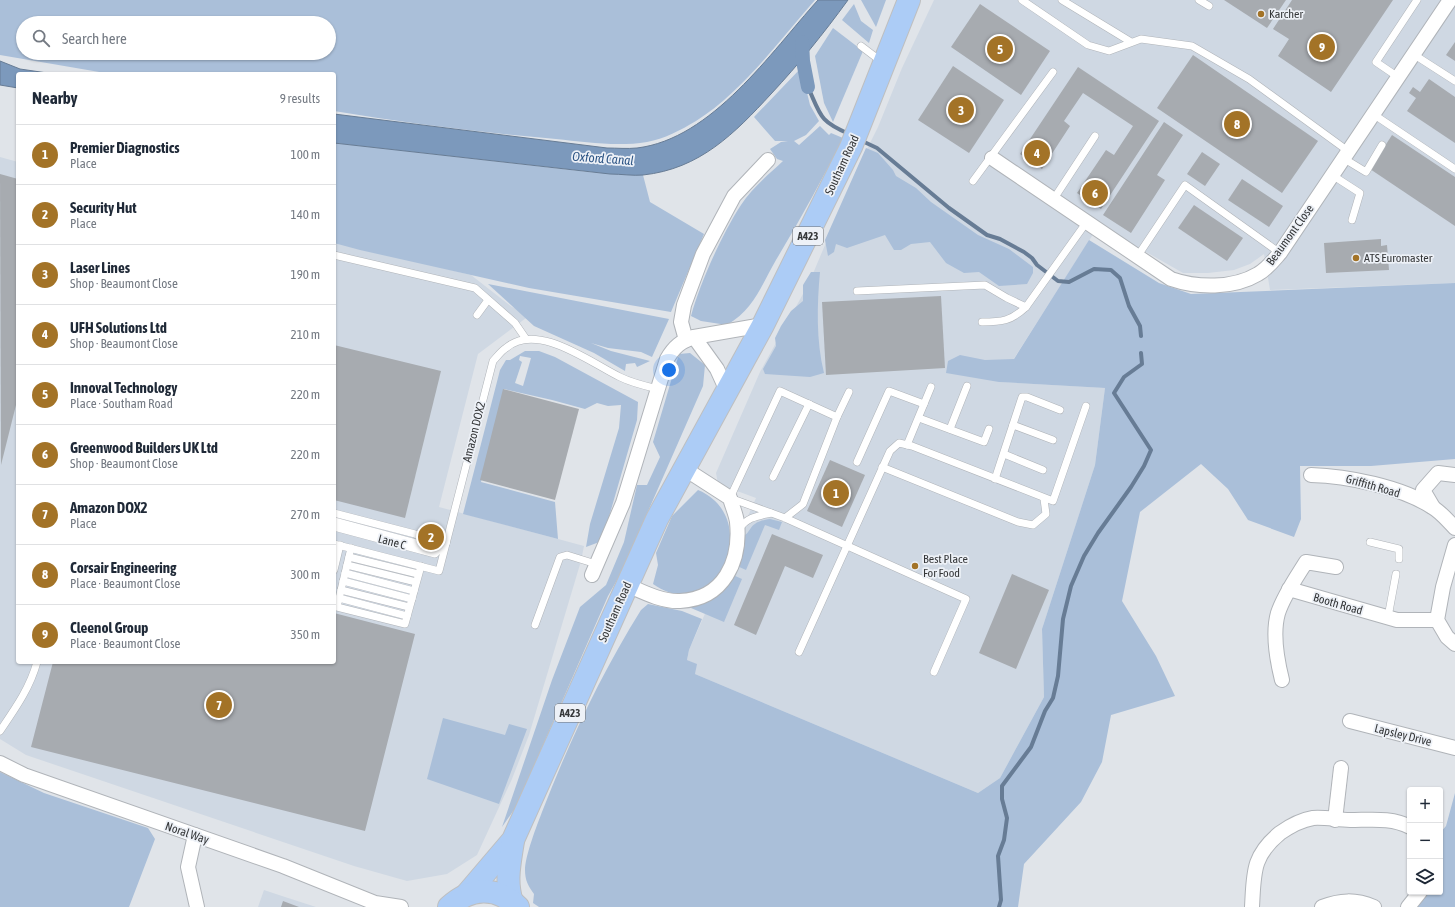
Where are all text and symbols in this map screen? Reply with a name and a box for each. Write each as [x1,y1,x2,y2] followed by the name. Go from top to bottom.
[1269,7,1303,21] place label: Karcher
[1256,9,1266,19] marker: Karcher
[16,16,336,60] search box
[30,27,52,49] icon: search
[62,30,127,47] text: Search here
[1309,32,1335,62] pin: 9
[987,34,1013,64] pin: 5
[32,88,78,108] text: Nearby
[280,91,320,106] text: 9 results
[948,95,974,125] pin: 3
[1224,109,1250,139] pin: 8
[822,133,862,197] street label: Southam Road
[1024,138,1050,168] pin: 4
[70,139,180,156] text: Premier Diagnostics
[42,147,48,162] text: 1
[291,147,320,162] text: 100 m
[572,149,634,168] water label: Oxford Canal
[70,156,97,171] text: Place
[1082,178,1108,208] pin: 6
[70,199,137,216] text: Security Hut
[1263,202,1317,268] street label: Beaumont Close
[42,207,48,222] text: 2
[291,207,320,222] text: 140 m
[70,216,97,231] text: Place
[793,227,823,245] road number: A423
[1364,251,1433,265] place label: ATS Euromaster
[1351,253,1361,263] marker: ATS Euromaster
[70,259,130,276] text: Laser Lines
[42,267,48,282] text: 3
[291,267,320,282] text: 190 m
[70,276,178,291] text: Shop · Beaumont Close
[70,319,167,336] text: UFH Solutions Ltd
[42,327,48,342] text: 4
[291,327,320,342] text: 210 m
[70,336,178,351] text: Shop · Beaumont Close
[659,360,679,380] your location
[70,379,177,396] text: Innoval Technology
[42,387,48,402] text: 5
[291,387,320,402] text: 220 m
[70,396,173,411] text: Place · Southam Road
[460,400,488,464] street label: Amazon DOX2
[70,439,218,456] text: Greenwood Builders UK Ltd
[42,447,48,462] text: 6
[291,447,320,462] text: 220 m
[70,456,178,471] text: Shop · Beaumont Close
[1344,472,1402,500] street label: Griffith Road
[823,478,849,508] pin: 1
[70,499,148,516] text: Amazon DOX2
[42,507,48,522] text: 7
[291,507,320,522] text: 270 m
[70,516,97,531] text: Place
[418,522,444,552] pin: 2
[376,532,408,553] street label: Lane C
[923,552,968,580] place label: Best Place For Food
[70,559,176,576] text: Corsair Engineering
[910,561,920,571] marker: Best Place For Food
[42,567,48,582] text: 8
[291,567,320,582] text: 300 m
[70,576,180,591] text: Place · Beaumont Close
[595,580,635,644] street label: Southam Road
[1312,590,1364,618] street label: Booth Road
[70,619,148,636] text: Cleenol Group
[42,627,48,642] text: 9
[291,627,320,642] text: 350 m
[70,636,180,651] text: Place · Beaumont Close
[206,690,232,720] pin: 7
[555,704,585,722] road number: A423
[1373,721,1433,749] street label: Lapsley Drive
[1407,787,1443,895] map controls
[1407,787,1443,823] button: +
[163,819,211,847] street label: Noral Way
[1407,823,1443,859] button: −
[1407,859,1443,895] button: layers

